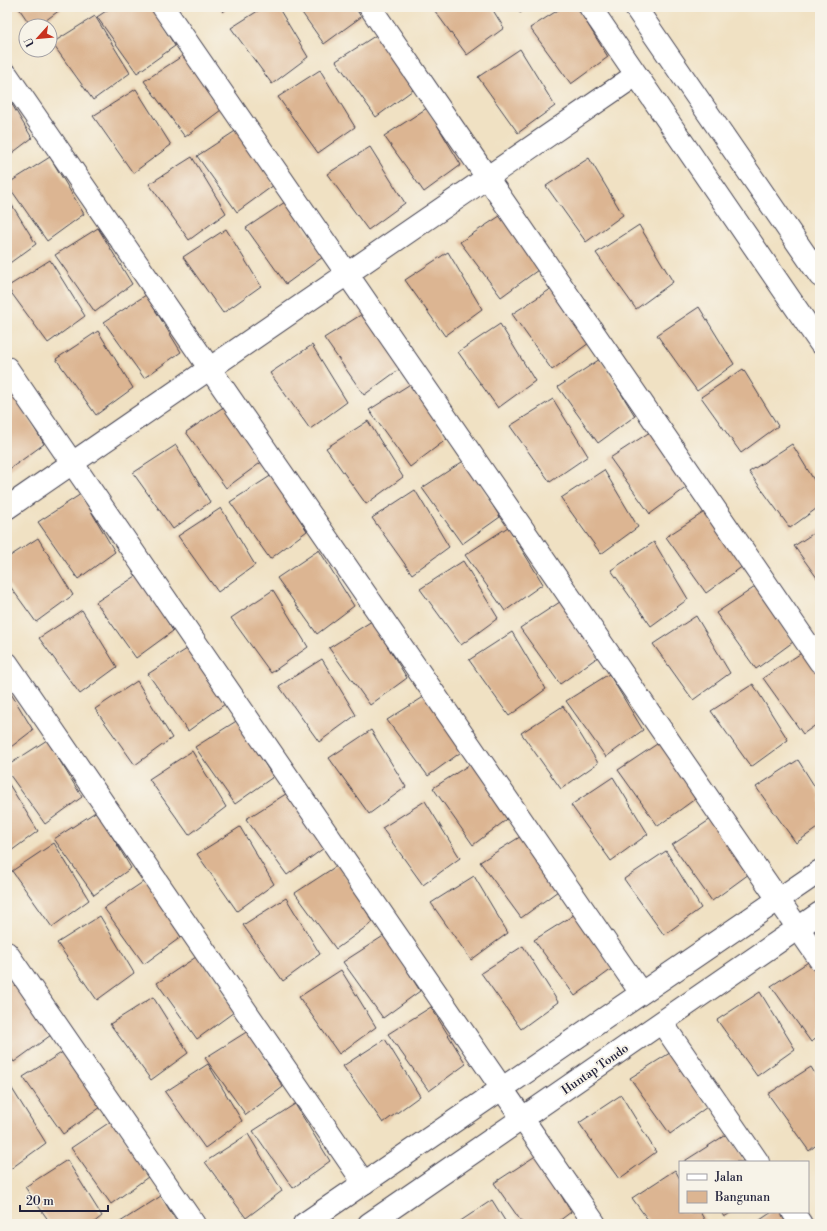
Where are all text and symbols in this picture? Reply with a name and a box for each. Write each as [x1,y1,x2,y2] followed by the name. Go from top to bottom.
[18,18,58,58] north arrow
[22,35,38,49] text: U
[559,1041,632,1098] street label: Huntap Tondo
[679,1161,809,1213] legend
[714,1170,743,1185] text: Jalan
[20,1187,108,1213] scale bar
[714,1190,770,1205] text: Bangunan
[26,1194,54,1209] text: 20 m

